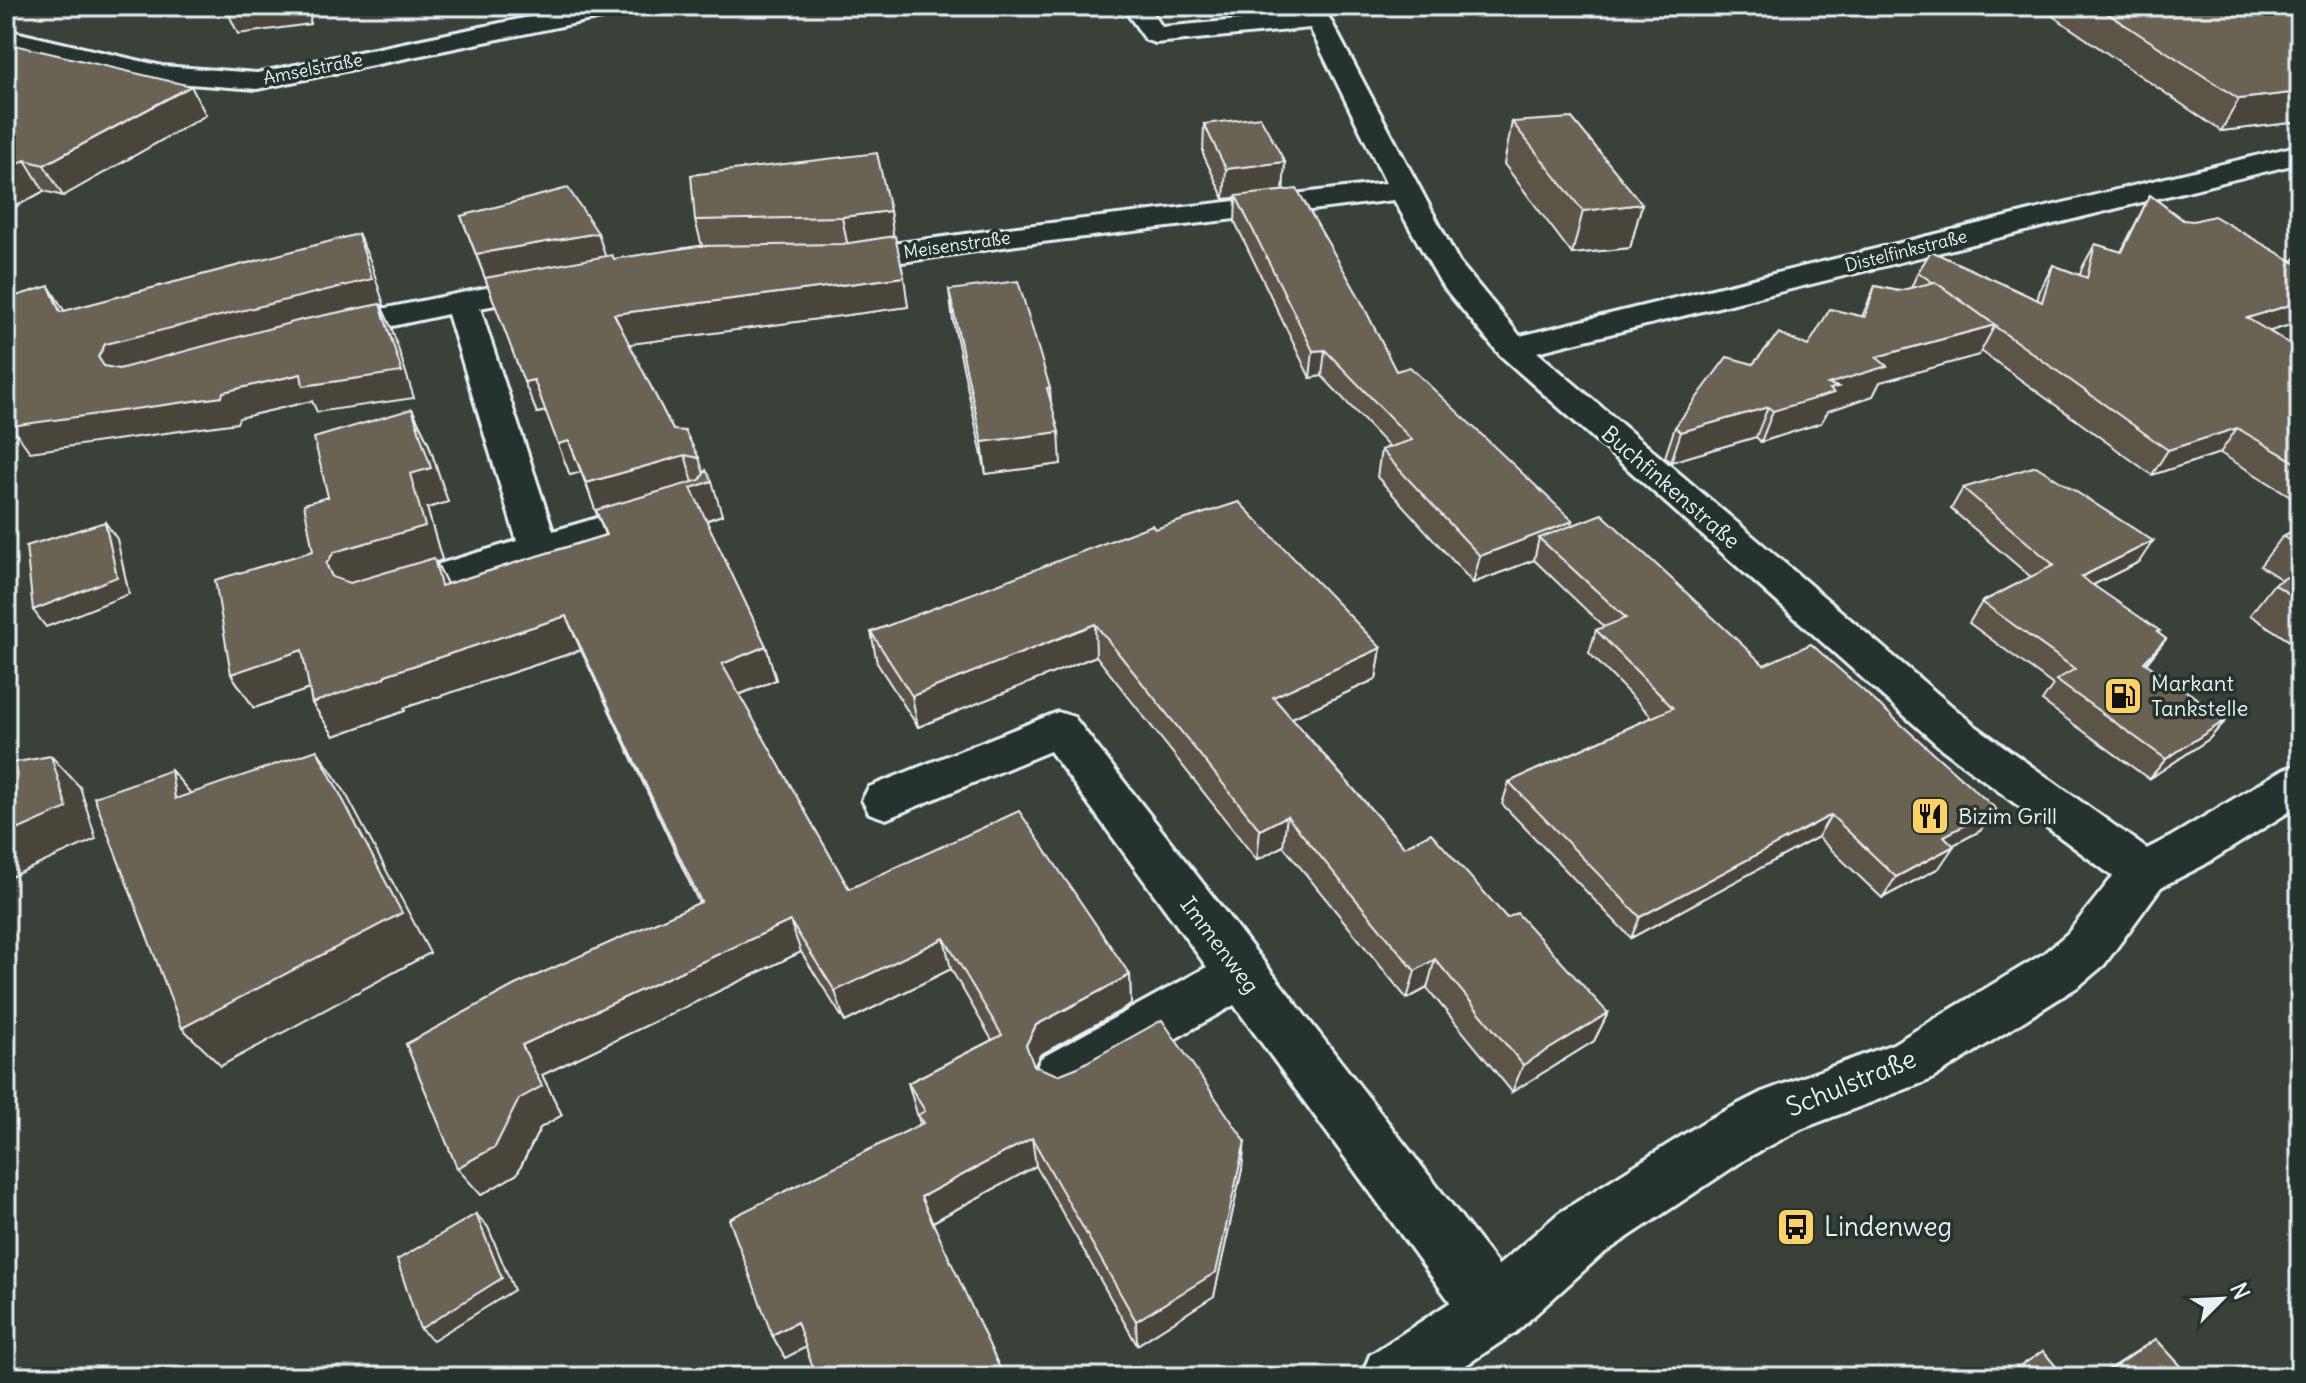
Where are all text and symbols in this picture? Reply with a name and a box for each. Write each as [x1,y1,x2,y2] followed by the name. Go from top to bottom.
[261,48,364,89] street label: Amselstraße
[1842,224,1969,277] street label: Distelfinkstraße
[902,226,1012,263] street label: Meisenstraße
[1596,419,1746,555] street label: Buchfinkenstraße
[2151,669,2248,722] place label: Markant Tankstelle
[2102,675,2144,717] fuel station icon: Markant Tankstelle
[1909,795,1951,837] restaurant icon: Bizim Grill
[1958,802,2057,830] place label: Bizim Grill
[1175,891,1265,999] street label: Immenweg
[1781,1041,1921,1124] street label: Schulstraße
[1775,1206,1817,1248] bus stop icon: Lindenweg
[1824,1210,1952,1243] place label: Lindenweg
[2182,1259,2262,1339] north arrow
[2224,1278,2256,1304] text: N

